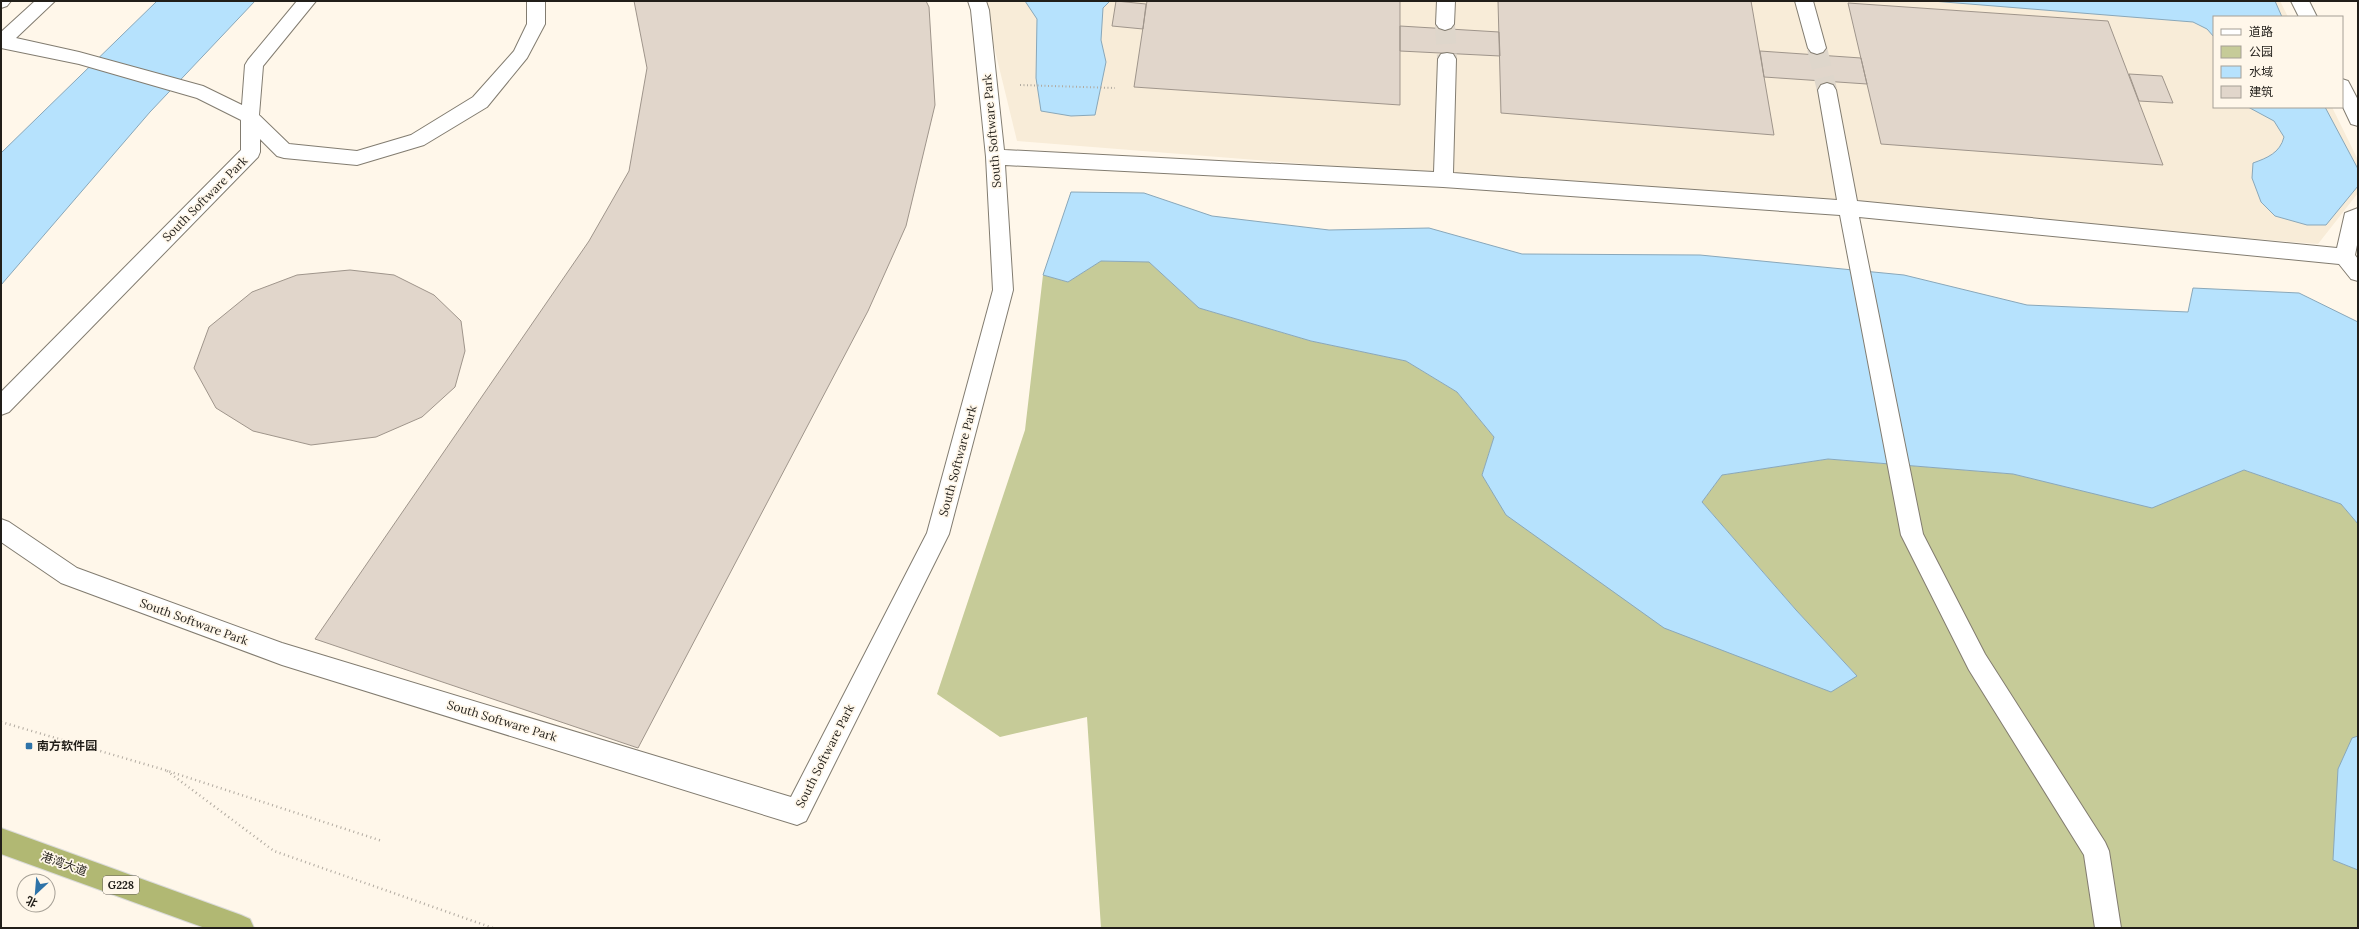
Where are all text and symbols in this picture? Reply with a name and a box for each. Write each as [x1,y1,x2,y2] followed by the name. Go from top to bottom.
[2213,16,2343,108] legend
[2249,24,2273,39] text: 道路
[2249,44,2273,59] text: 公园
[2249,64,2273,79] text: 水域
[979,73,1004,189] street label: South Software Park
[2249,84,2273,99] text: 建筑
[159,153,251,244] street label: South Software Park
[935,403,980,518] street label: South Software Park
[138,595,251,648] street label: South Software Park
[445,697,559,745] street label: South Software Park
[792,701,857,810] street label: South Software Park
[37,738,97,753] place label: 南方软件园
[24,741,34,751] marker: 南方软件园
[39,848,89,879] street label: 港湾大道
[16,873,56,913] north arrow
[103,876,139,894] road number: G228
[24,893,40,911] text: 北

